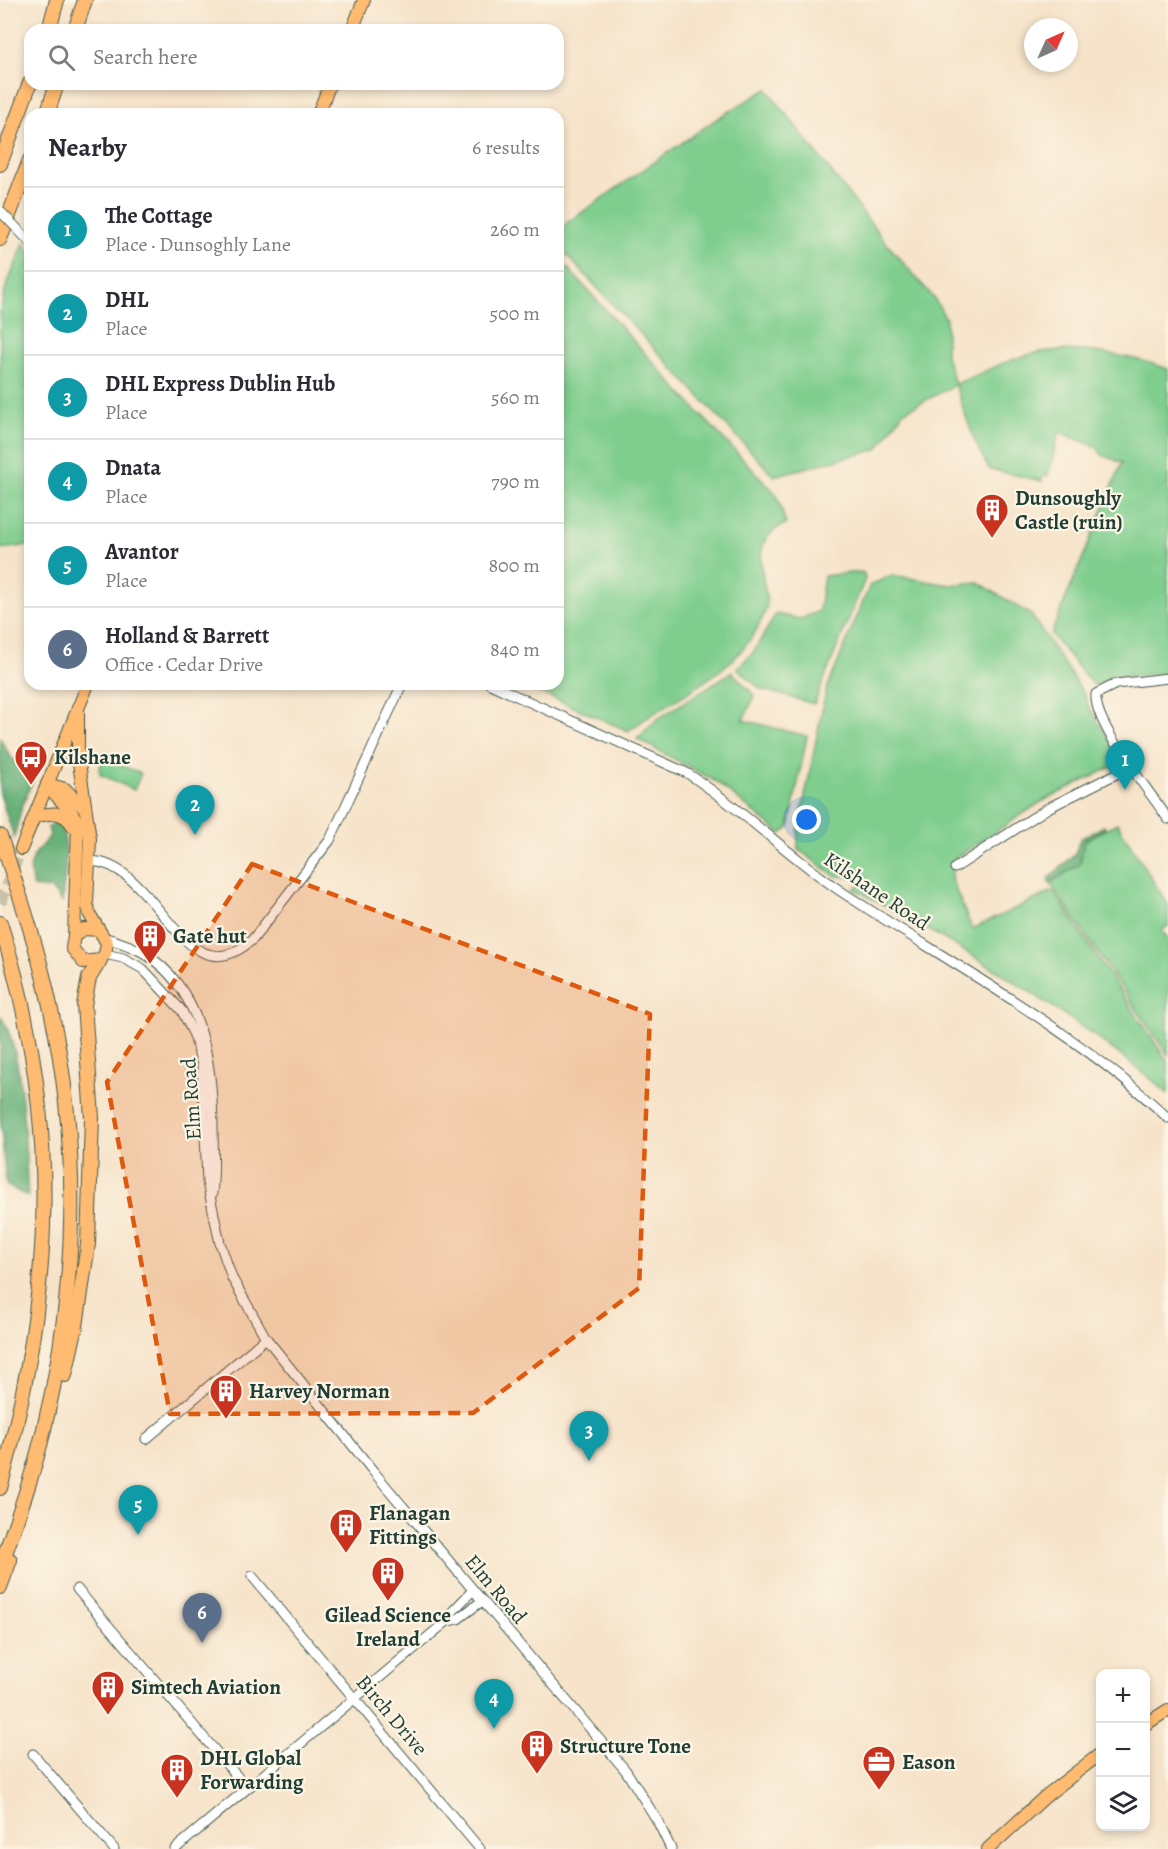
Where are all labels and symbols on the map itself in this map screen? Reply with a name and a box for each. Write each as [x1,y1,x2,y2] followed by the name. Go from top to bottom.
[1024,18,1078,72] north arrow
[1015,484,1123,536] place label: Dunsoughly Castle (ruin)
[974,492,1010,539] building icon: Dunsoughly Castle (ruin)
[13,739,49,786] bus stop icon: Kilshane
[1106,740,1144,790] pin: 1
[54,743,131,771] place label: Kilshane
[176,786,214,835] pin: 2
[792,805,821,834] your location
[818,845,936,937] street label: Kilshane Road
[132,918,168,965] building icon: Gate hut
[173,922,247,950] place label: Gate hut
[174,1056,208,1141] street label: Elm Road
[208,1373,244,1420] building icon: Harvey Norman
[249,1377,390,1405] place label: Harvey Norman
[570,1412,608,1461] pin: 3
[118,1486,158,1535] pin: 5
[369,1499,451,1551] place label: Flanagan Fittings
[328,1507,364,1554] building icon: Flanagan Fittings
[459,1548,534,1630] street label: Elm Road
[370,1555,406,1602] building icon: Gilead Science Ireland
[182,1594,222,1643] pin: 6
[325,1601,451,1653] place label: Gilead Science Ireland
[90,1669,126,1716] building icon: Simtech Aviation
[350,1669,434,1761] street label: Birch Drive
[131,1673,281,1701] place label: Simtech Aviation
[474,1680,514,1729] pin: 4
[519,1728,555,1775] building icon: Structure Tone
[560,1732,691,1760] place label: Structure Tone
[200,1744,304,1796] place label: DHL Global Forwarding
[861,1744,897,1791] office icon: Eason
[902,1748,956,1776] place label: Eason
[159,1752,195,1799] building icon: DHL Global Forwarding

